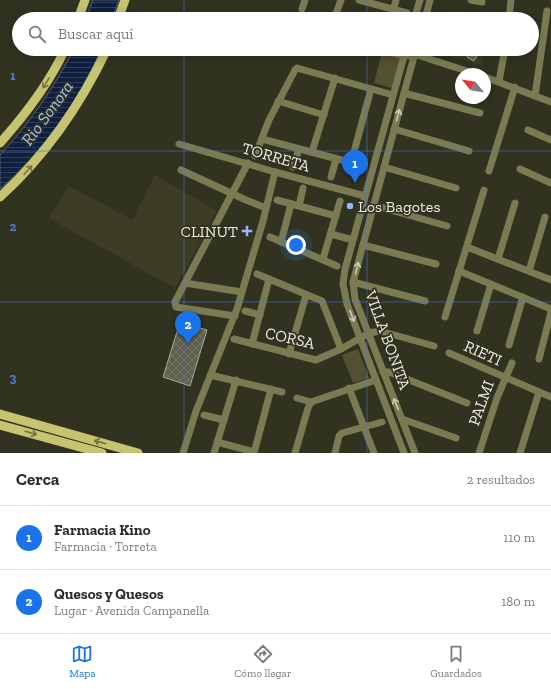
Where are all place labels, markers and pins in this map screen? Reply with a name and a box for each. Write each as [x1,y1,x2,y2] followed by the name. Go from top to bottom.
[342,150,368,183] pin: 1
[358,197,440,216] place label: Los Bagotes
[345,201,355,211] marker: Los Bagotes
[181,222,238,241] place label: CLINUT
[241,225,253,237] marker: CLINUT
[175,311,201,344] pin: 2

